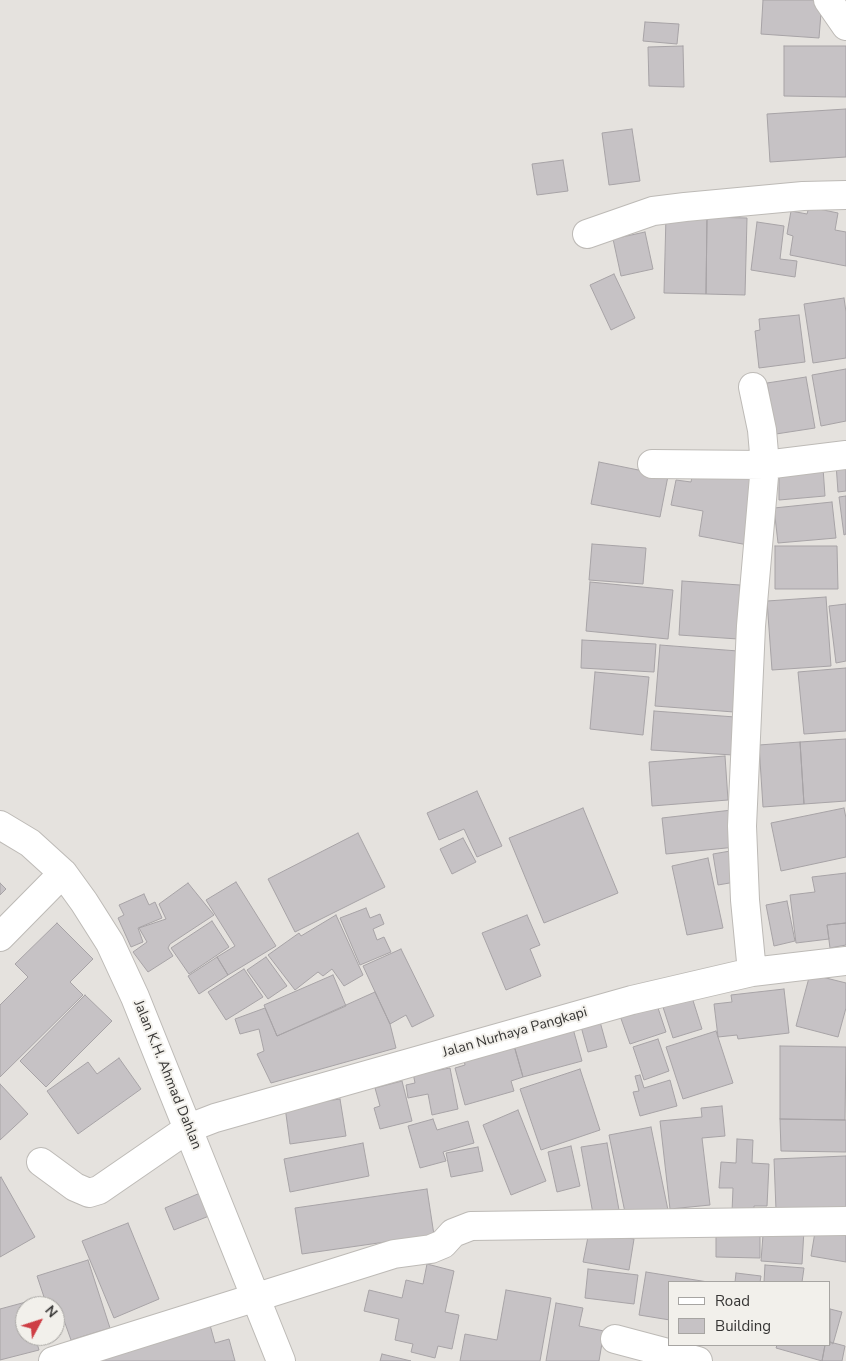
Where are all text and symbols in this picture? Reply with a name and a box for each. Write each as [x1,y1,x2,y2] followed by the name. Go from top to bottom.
[129,998,205,1152] street label: Jalan K.H. Ahmad Dahlan
[441,1004,589,1062] street label: Jalan Nurhaya Pangkapi
[668,1281,831,1346] legend
[715,1291,750,1311] text: Road
[15,1296,65,1346] north arrow
[40,1302,62,1322] text: N
[715,1316,771,1336] text: Building

